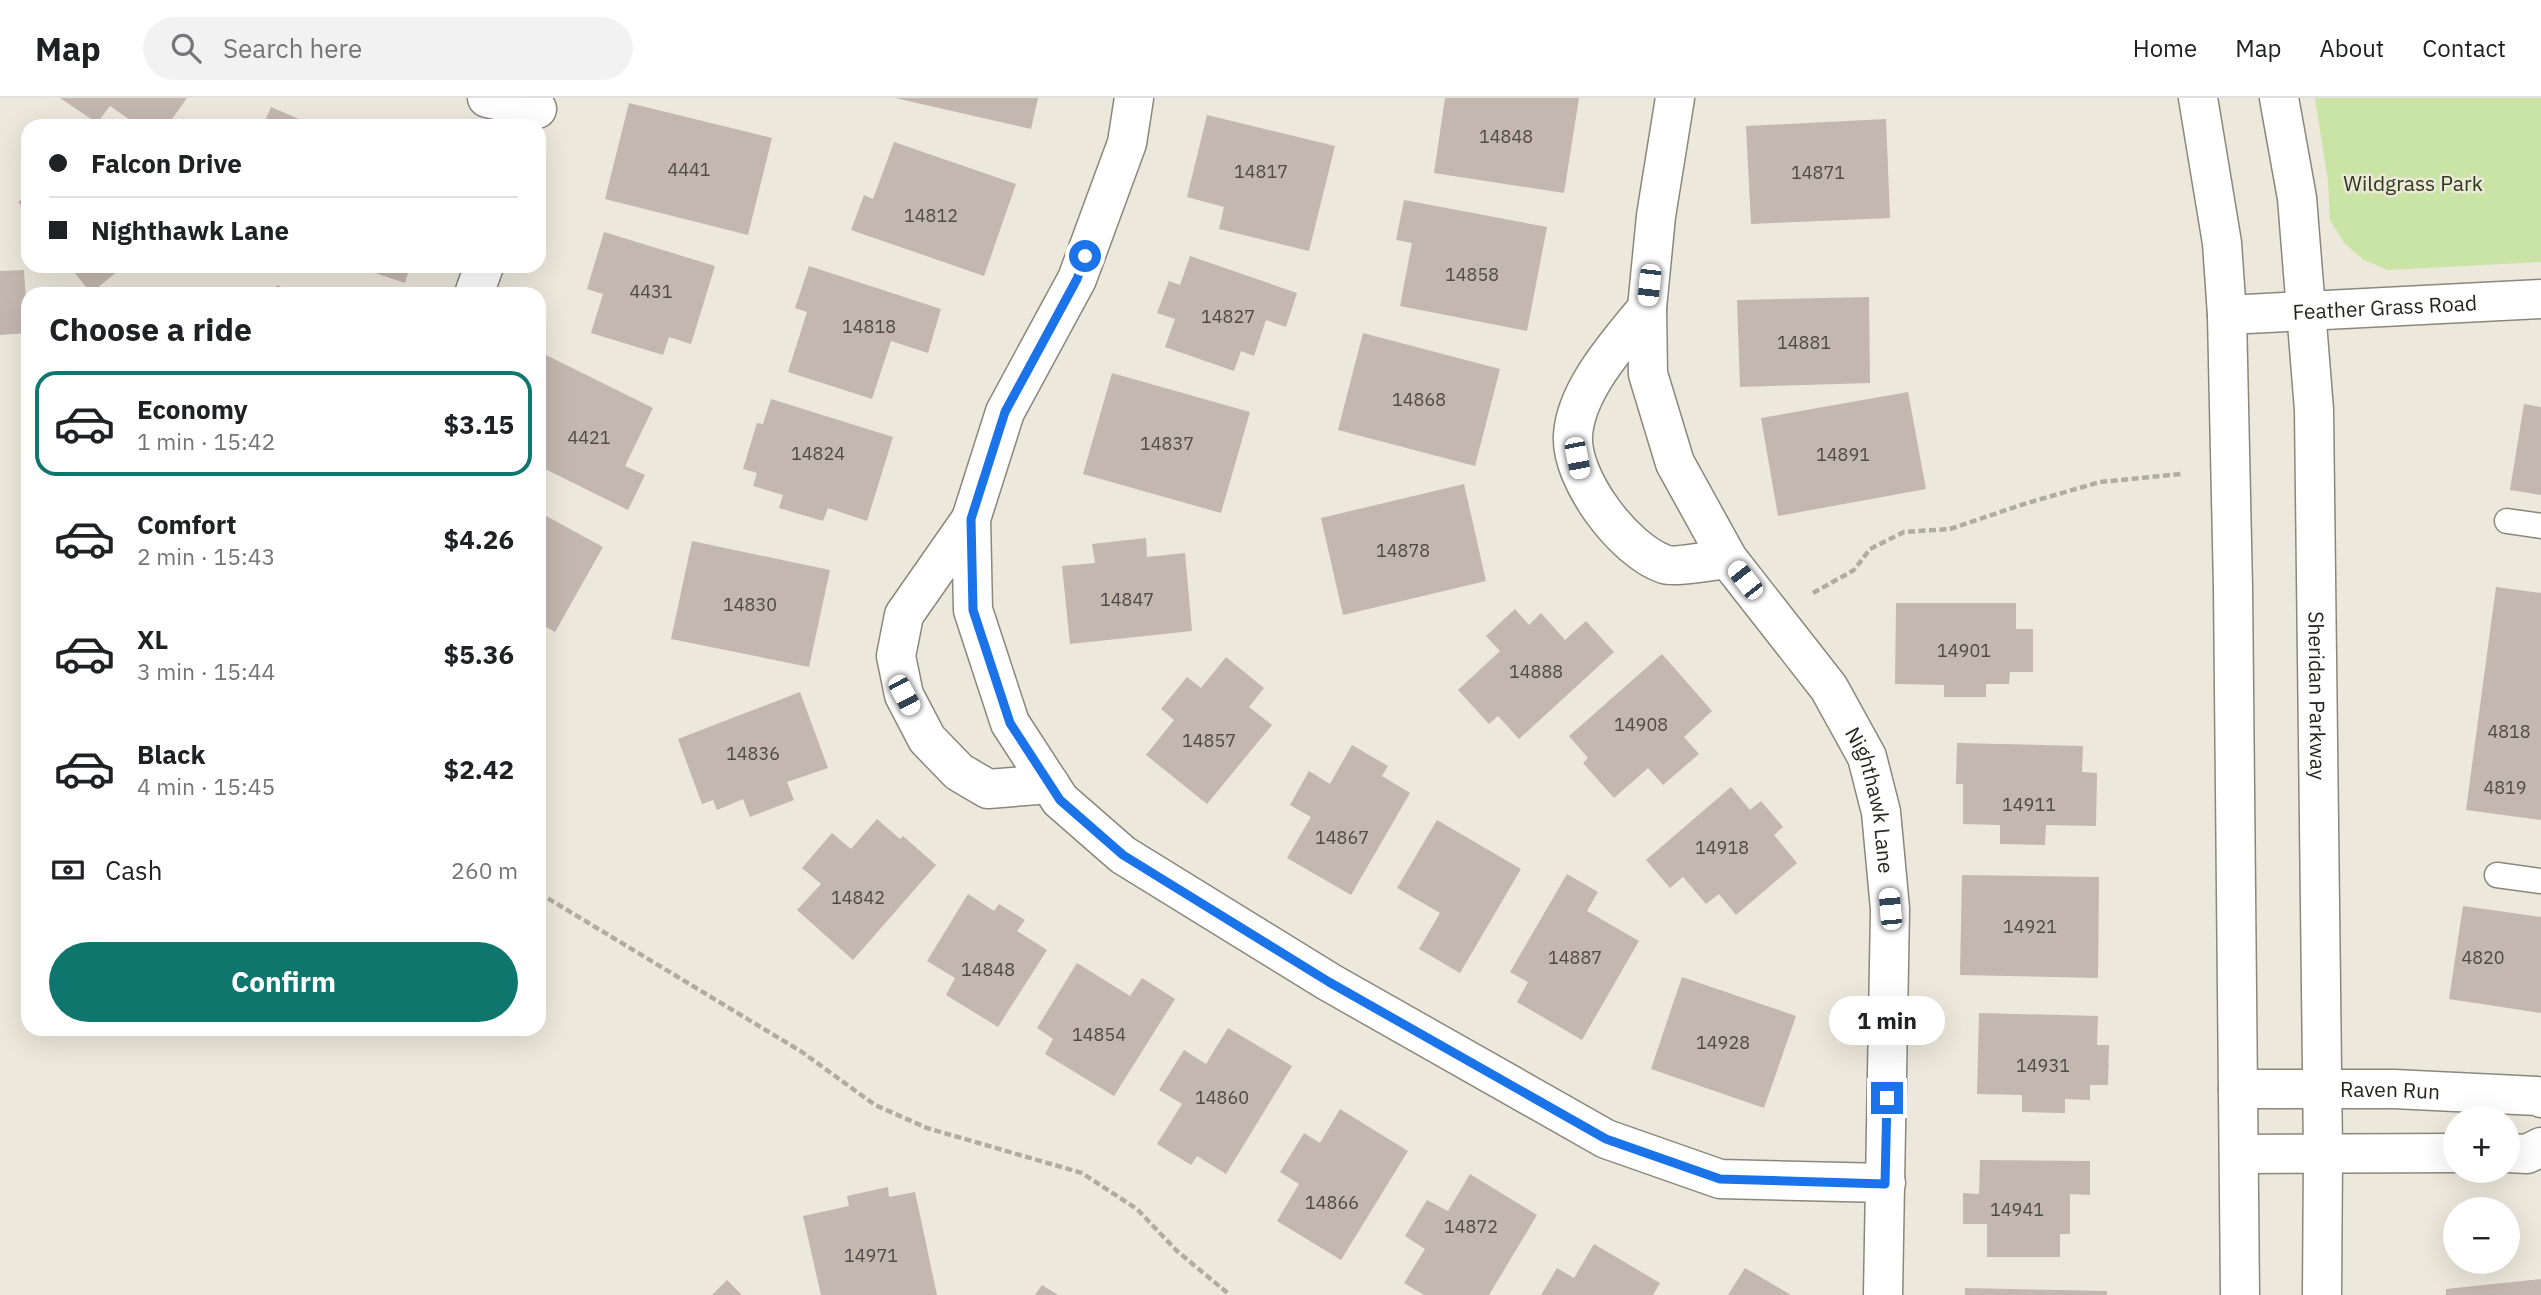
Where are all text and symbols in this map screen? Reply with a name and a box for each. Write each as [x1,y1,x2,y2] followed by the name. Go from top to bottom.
[143,17,633,80] search box
[35,27,101,70] text: Map
[167,29,205,67] icon: search
[223,31,362,65] text: Search here
[2133,32,2197,64] text: Home
[2235,32,2281,64] text: Map
[2319,32,2384,64] text: About
[2422,32,2506,64] text: Contact
[1479,125,1533,148] house number: 14848
[91,146,242,180] text: Falcon Drive
[667,158,711,181] house number: 4441
[1234,160,1288,183] house number: 14817
[1791,161,1845,184] house number: 14871
[2343,169,2483,197] park label: Wildgrass Park
[904,204,958,227] house number: 14812
[91,213,289,247] text: Nighthawk Lane
[1069,240,1101,272] route start
[1445,263,1499,286] house number: 14858
[1637,263,1662,307] car
[629,280,673,303] house number: 4431
[2292,288,2478,326] street label: Feather Grass Road
[1201,305,1255,328] house number: 14827
[49,308,252,350] text: Choose a ride
[842,315,896,338] house number: 14818
[1777,331,1831,354] house number: 14881
[1392,388,1446,411] house number: 14868
[53,392,116,455] icon: car
[137,392,248,426] text: Economy
[444,407,514,441] text: $3.15
[137,426,275,456] text: 1 min · 15:42
[567,426,611,449] house number: 4421
[1140,432,1194,455] house number: 14837
[1563,435,1592,481] car
[791,442,845,465] house number: 14824
[1816,443,1870,466] house number: 14891
[53,507,116,570] icon: car
[137,507,236,541] text: Comfort
[444,522,514,556] text: $4.26
[1376,539,1430,562] house number: 14878
[137,541,275,571] text: 2 min · 15:43
[1724,557,1767,603] car
[1100,588,1154,611] house number: 14847
[723,593,777,616] house number: 14830
[2302,611,2332,781] street label: Sheridan Parkway
[53,622,116,685] icon: car
[137,622,168,656] text: XL
[444,637,514,671] text: $5.36
[1937,639,1991,662] house number: 14901
[137,656,275,686] text: 3 min · 15:44
[1509,660,1563,683] house number: 14888
[885,672,924,718] car
[1614,713,1668,736] house number: 14908
[2487,720,2531,743] house number: 4818
[1839,722,1901,875] street label: Nighthawk Lane
[1182,729,1236,752] house number: 14857
[53,737,116,800] icon: car
[137,737,205,771] text: Black
[726,742,780,765] house number: 14836
[444,752,514,786] text: $2.42
[137,771,275,801] text: 4 min · 15:45
[2483,776,2527,799] house number: 4819
[2002,793,2056,816] house number: 14911
[1315,826,1369,849] house number: 14867
[1695,836,1749,859] house number: 14918
[49,851,87,889] icon: cash
[105,853,162,887] text: Cash
[451,855,518,885] text: 260 m
[831,886,885,909] house number: 14842
[1878,887,1903,931] car
[2003,915,2057,938] house number: 14921
[49,942,518,1022] button: Confirm
[1548,946,1602,969] house number: 14887
[2461,946,2505,969] house number: 4820
[961,958,1015,981] house number: 14848
[1829,996,1945,1046] callout: 1 min
[1857,1005,1917,1035] text: 1 min
[1072,1023,1126,1046] house number: 14854
[1696,1031,1750,1054] house number: 14928
[2016,1054,2070,1077] house number: 14931
[2340,1075,2441,1105] street label: Raven Run
[1871,1082,1903,1114] route end
[1195,1086,1249,1109] house number: 14860
[2443,1106,2520,1274] map controls
[2443,1106,2520,1183] button: +
[1305,1191,1359,1214] house number: 14866
[2443,1197,2520,1274] button: −
[1990,1198,2044,1221] house number: 14941
[1444,1215,1498,1238] house number: 14872
[844,1244,898,1267] house number: 14971

